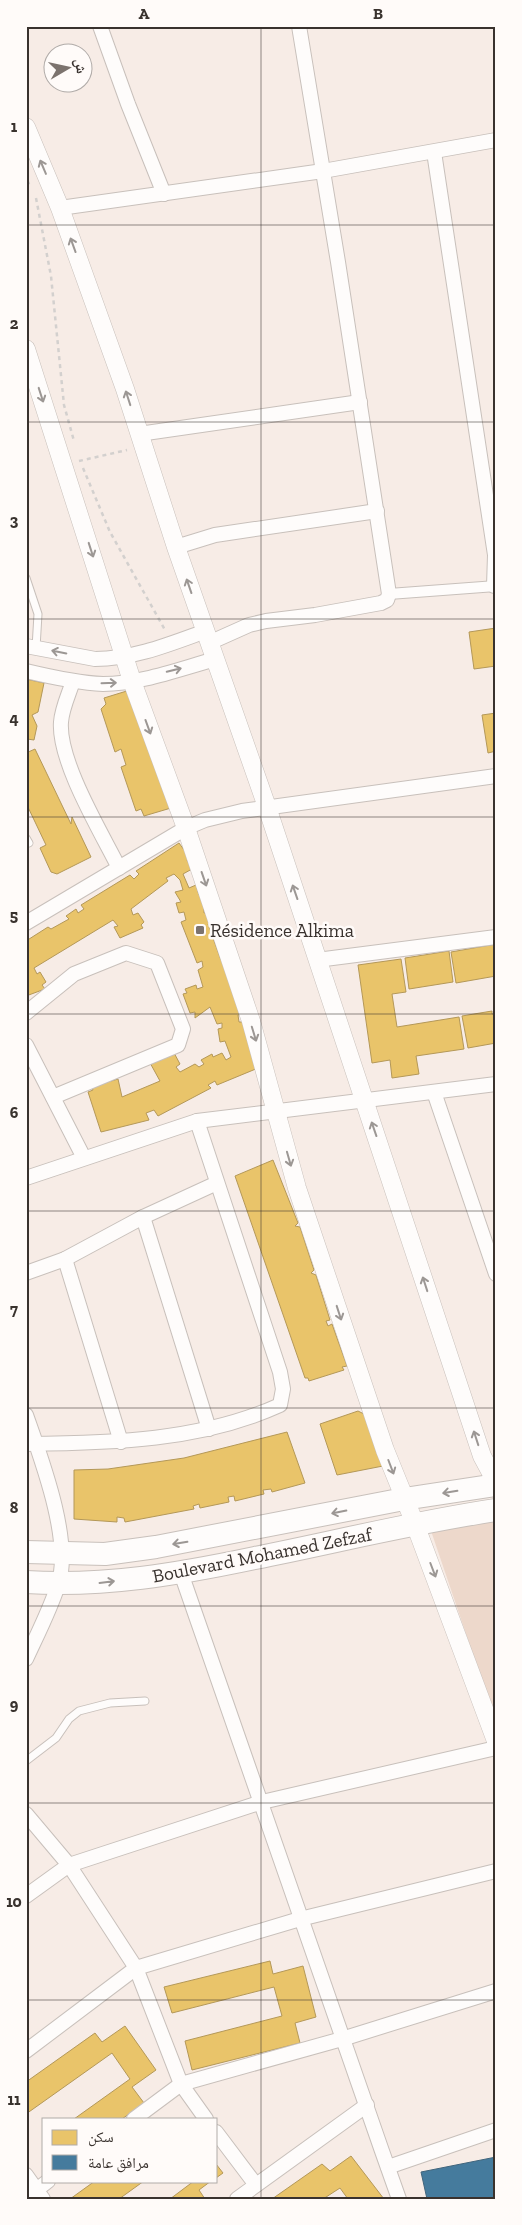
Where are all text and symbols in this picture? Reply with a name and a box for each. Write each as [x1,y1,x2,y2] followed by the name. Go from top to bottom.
[139,4,150,23] text: A
[373,4,383,23] text: B
[42,42,92,92] north arrow
[71,57,90,75] text: ش
[11,117,18,136] text: 1
[38,160,48,175] one-way arrow
[68,238,77,253] one-way arrow
[10,314,19,333] text: 2
[37,387,46,402] one-way arrow
[122,390,132,406] one-way arrow
[10,511,19,530] text: 3
[87,541,96,557] one-way arrow
[184,578,194,594] one-way arrow
[52,647,68,657] one-way arrow
[165,665,181,674] one-way arrow
[101,679,117,688] one-way arrow
[9,709,19,728] text: 4
[144,719,153,734] one-way arrow
[200,871,209,887] one-way arrow
[289,885,299,901] one-way arrow
[10,906,18,925] text: 5
[210,919,354,942] place label: Résidence Alkima
[194,924,206,936] marker: Résidence Alkima
[250,1025,260,1041] one-way arrow
[10,1103,19,1122] text: 6
[369,1122,379,1138] one-way arrow
[285,1150,295,1166] one-way arrow
[420,1276,429,1292] one-way arrow
[10,1300,18,1319] text: 7
[335,1305,344,1321] one-way arrow
[471,1431,480,1446] one-way arrow
[387,1459,396,1474] one-way arrow
[442,1487,458,1497] one-way arrow
[10,1498,19,1517] text: 8
[332,1508,348,1518] one-way arrow
[150,1522,376,1588] street label: Boulevard Mohamed Zefzaf
[172,1539,188,1549] one-way arrow
[429,1562,438,1577] one-way arrow
[99,1577,115,1587] one-way arrow
[10,1695,19,1714] text: 9
[6,1892,22,1911] text: 10
[8,2090,21,2109] text: 11
[42,2118,218,2182] legend
[88,2128,114,2147] text: سكن
[88,2154,149,2173] text: مرافق عامة

